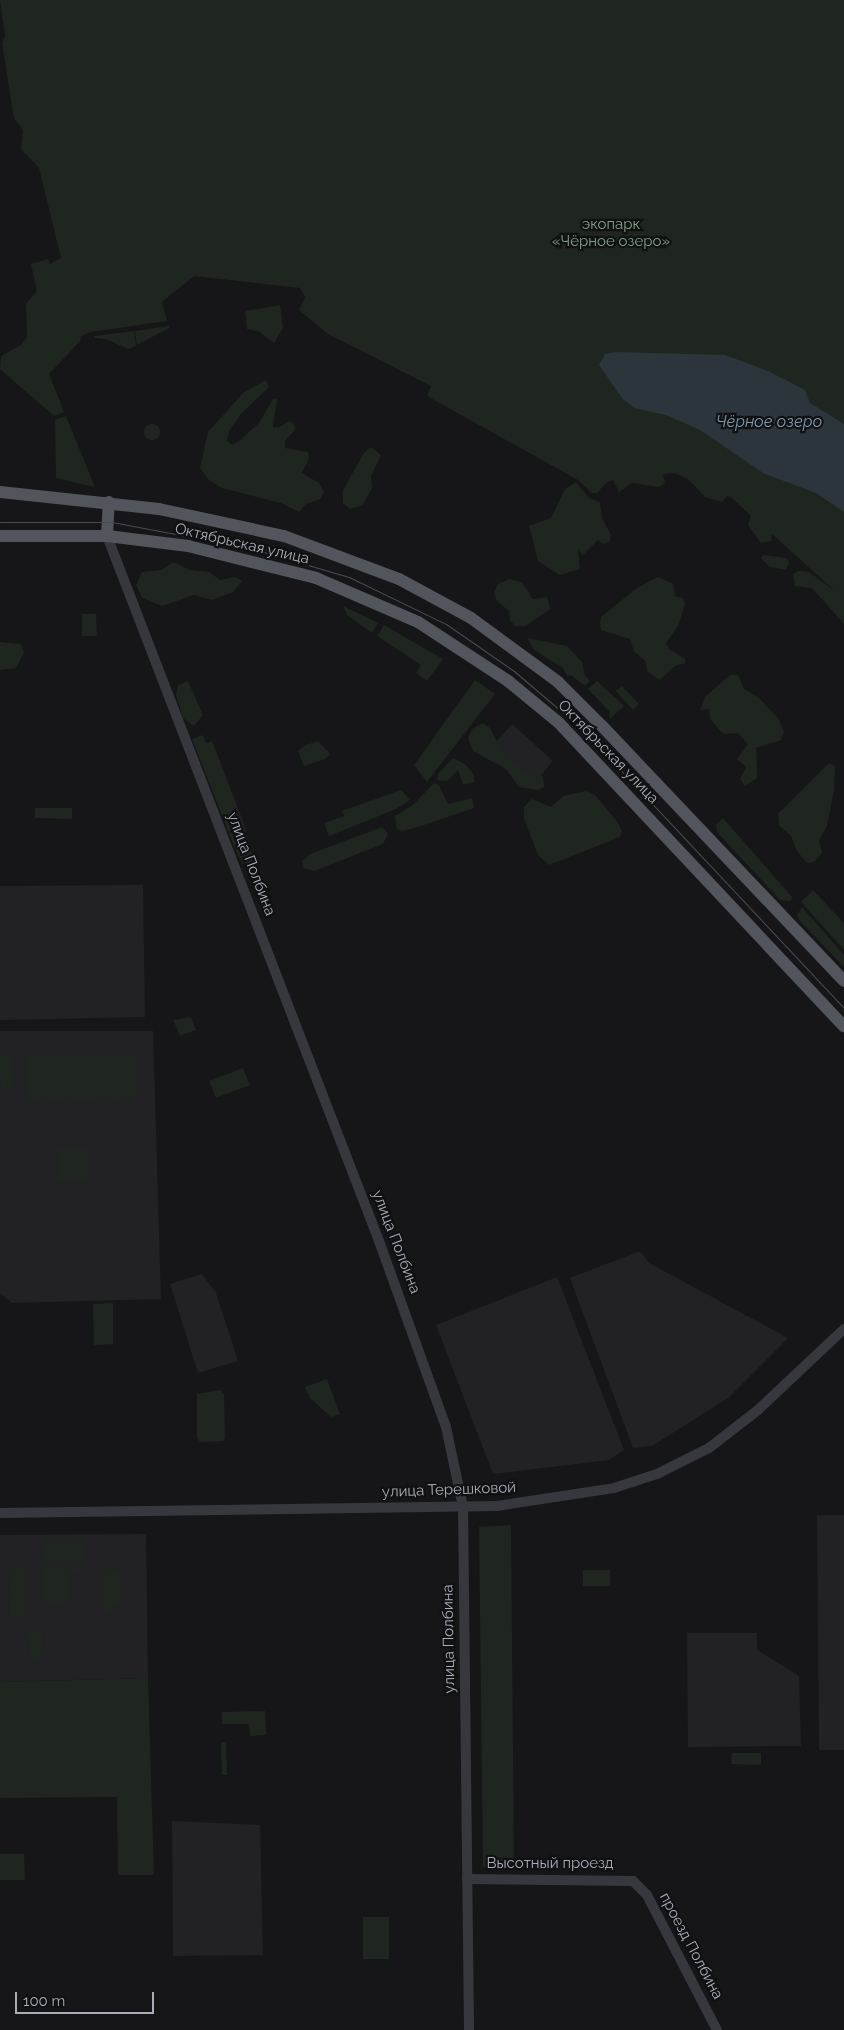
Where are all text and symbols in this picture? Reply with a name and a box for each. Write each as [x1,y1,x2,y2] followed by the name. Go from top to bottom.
[552,215,670,250] park label: экопарк «Чёрное озеро»
[716,412,822,432] water label: Чёрное озеро
[173,520,311,568] street label: Октябрьская улица
[554,696,662,808] street label: Октябрьская улица
[223,810,279,918] street label: улица Полбина
[368,1188,424,1296] street label: улица Полбина
[381,1479,517,1501] street label: улица Терешковой
[439,1584,459,1694] street label: улица Полбина
[486,1855,614,1873] street label: Высотный проезд
[655,1890,727,2002] street label: проезд Полбина
[18,1982,156,2014] scale bar
[23,1992,65,2010] text: 100 m

